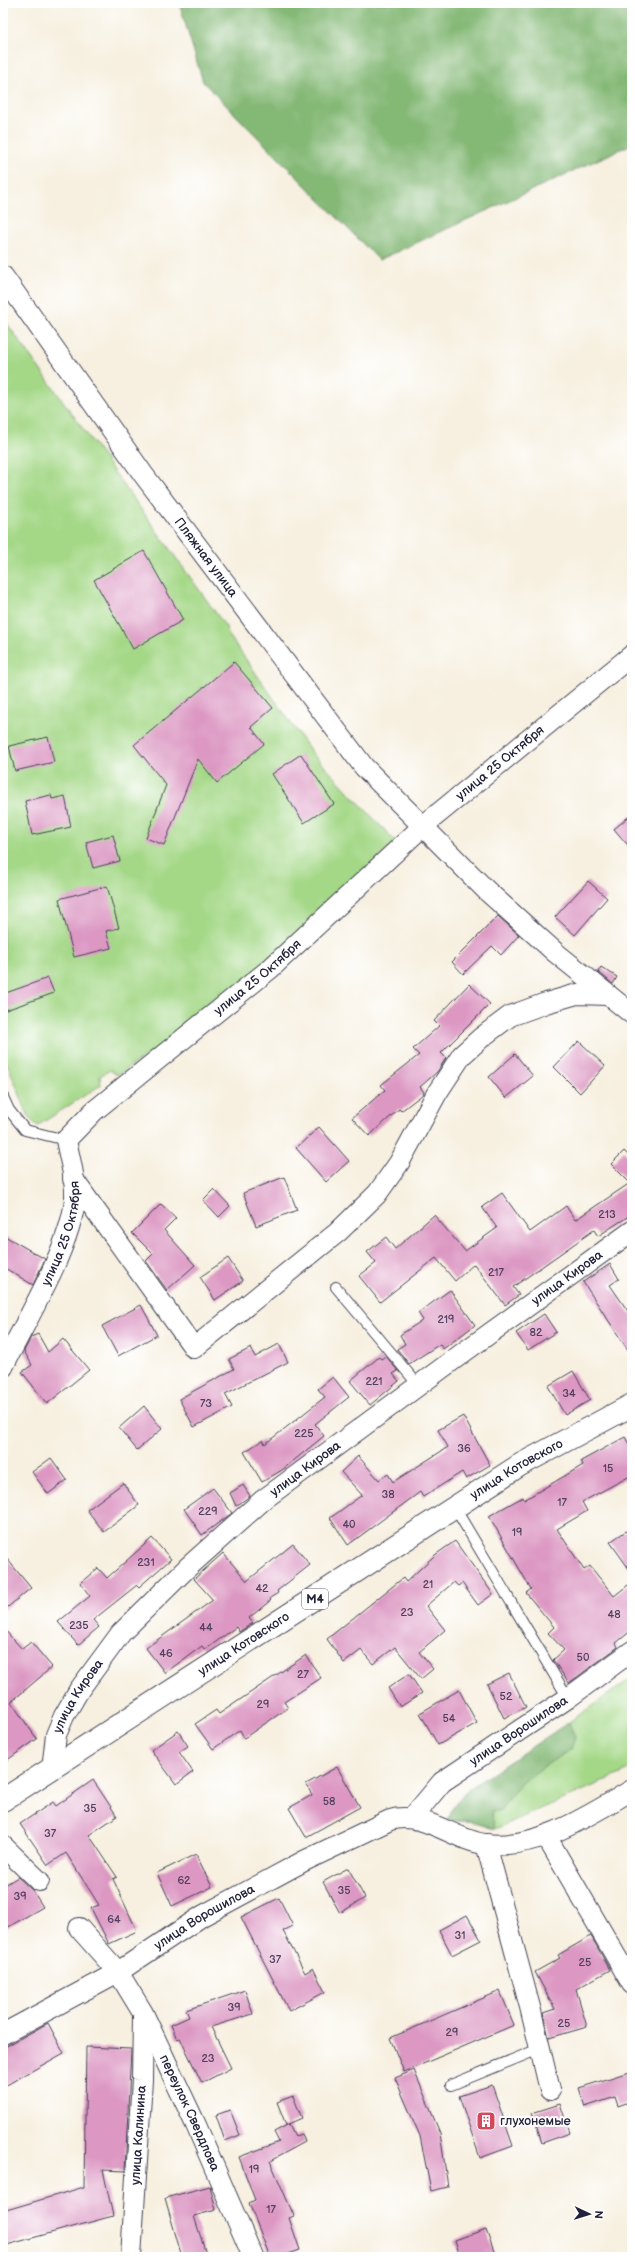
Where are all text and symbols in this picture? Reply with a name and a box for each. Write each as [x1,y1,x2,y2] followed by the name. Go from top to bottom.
[171,515,241,601] street label: Пляжная улица
[453,722,548,804] street label: улица 25 Октября
[211,936,304,1019] street label: улица 25 Октября
[38,1180,83,1288] street label: улица 25 Октября
[598,1208,616,1221] house number: 213
[528,1247,606,1309] street label: улица Кирова
[488,1266,505,1279] house number: 217
[438,1313,454,1326] house number: 219
[530,1326,543,1339] house number: 82
[365,1375,383,1388] house number: 221
[562,1387,576,1400] house number: 34
[200,1397,212,1410] house number: 73
[294,1427,314,1440] house number: 225
[467,1435,566,1503] street label: улица Котовского
[267,1437,344,1500] street label: улица Кирова
[457,1442,471,1455] house number: 36
[603,1462,613,1475] house number: 15
[381,1488,395,1501] house number: 38
[557,1496,567,1509] house number: 17
[198,1505,218,1518] house number: 229
[342,1518,356,1531] house number: 40
[512,1526,522,1539] house number: 19
[137,1556,155,1569] house number: 231
[423,1578,433,1591] house number: 21
[255,1582,269,1595] house number: 42
[302,1589,328,1609] road number: M4
[400,1606,414,1619] house number: 23
[195,1608,293,1679] street label: улица Котовского
[607,1608,621,1621] house number: 48
[69,1619,89,1632] house number: 235
[199,1621,213,1634] house number: 44
[159,1647,173,1660] house number: 46
[577,1651,590,1664] house number: 50
[50,1656,107,1735] street label: улица Кирова
[297,1668,310,1681] house number: 27
[500,1690,513,1703] house number: 52
[467,1692,571,1769] street label: улица Ворошилова
[257,1698,269,1711] house number: 29
[442,1712,456,1725] house number: 54
[323,1795,335,1808] house number: 58
[83,1802,97,1815] house number: 35
[44,1827,57,1840] house number: 37
[177,1874,191,1887] house number: 62
[151,1881,258,1954] street label: улица Ворошилова
[337,1884,351,1897] house number: 35
[13,1890,27,1903] house number: 39
[107,1913,121,1926] house number: 64
[454,1929,466,1942] house number: 31
[269,1953,282,1966] house number: 37
[579,1956,591,1969] house number: 25
[227,2001,241,2014] house number: 39
[558,2017,570,2030] house number: 25
[446,2026,458,2039] house number: 29
[156,2052,223,2174] street label: переулок Свердлова
[201,2052,215,2065] house number: 23
[127,2085,150,2186] street label: улица Калинина
[475,2110,497,2132] building icon: глухонемые
[500,2113,571,2129] place label: глухонемые
[249,2163,259,2176] house number: 19
[569,2194,609,2234] north arrow
[266,2203,276,2216] house number: 17
[592,2210,605,2219] text: N

